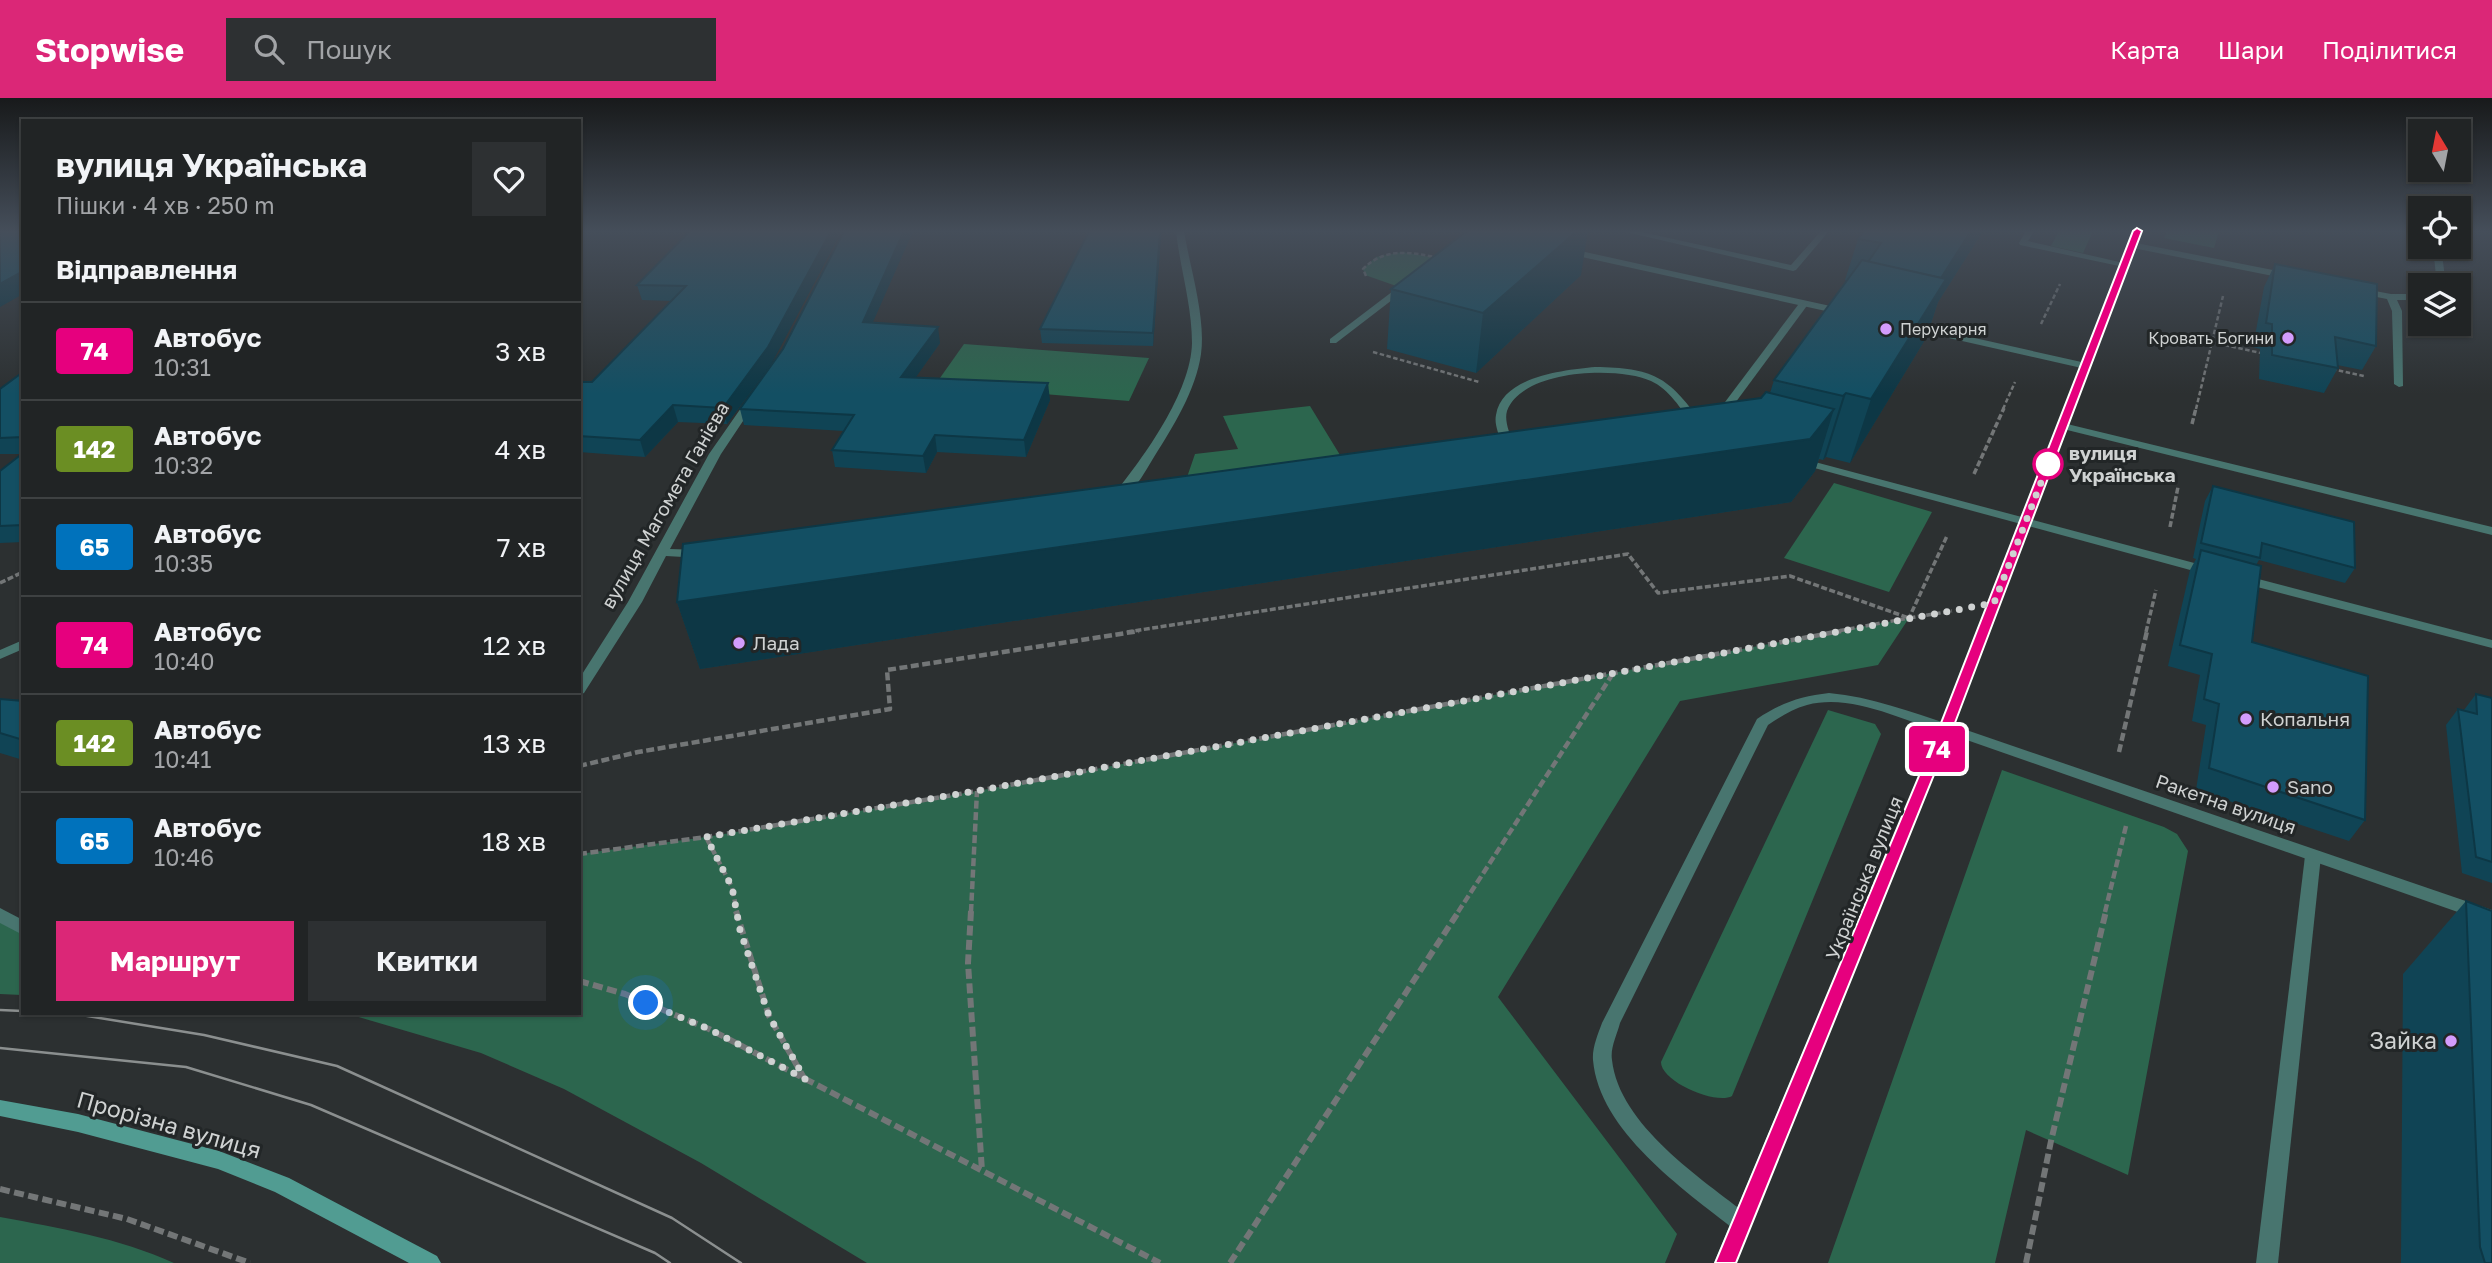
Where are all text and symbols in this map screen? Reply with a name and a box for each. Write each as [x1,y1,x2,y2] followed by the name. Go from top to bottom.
[226,18,716,81] search box
[35,30,184,69] text: Stopwise
[250,30,288,68] icon: search
[306,34,392,65] text: Пошук
[2110,35,2180,64] text: Карта
[2218,35,2284,64] text: Шари
[2322,35,2457,64] text: Поділитися
[2408,119,2471,182] north arrow
[2408,119,2471,336] map controls
[472,142,546,216] button: heart
[56,145,367,184] text: вулиця Українська
[56,191,275,219] text: Пішки · 4 хв · 250 m
[2408,196,2471,259] button: locate
[56,254,237,285] text: Відправлення
[2408,273,2471,336] button: layers
[1900,319,1987,339] place label: Перукарня
[1878,321,1894,337] marker: Перукарня
[154,322,261,353] text: Автобус
[2148,328,2274,348] place label: Кровать Богини
[2280,330,2296,346] marker: Кровать Богини
[80,336,109,365] text: 74
[495,336,546,367] text: 3 хв
[154,353,211,381] text: 10:31
[596,397,733,612] street label: вулиця Магомета Ганієва
[154,420,261,451] text: Автобус
[74,434,116,463] text: 142
[495,434,546,465] text: 4 хв
[2069,441,2176,486] place label: вулиця Українська
[2033,449,2063,479] marker: вулиця Українська
[154,451,213,479] text: 10:32
[154,518,261,549] text: Автобус
[80,532,109,561] text: 65
[497,532,546,563] text: 7 хв
[154,549,213,577] text: 10:35
[154,616,261,647] text: Автобус
[80,630,109,659] text: 74
[483,630,546,661] text: 12 хв
[753,631,800,654] place label: Лада
[731,635,747,651] marker: Лада
[154,647,215,675] text: 10:40
[2260,707,2350,730] place label: Копальня
[2238,711,2254,727] marker: Копальня
[154,714,261,745] text: Автобус
[1906,726,1968,772] line badge: 74
[74,728,116,757] text: 142
[483,728,546,759] text: 13 хв
[1923,734,1951,763] text: 74
[154,745,212,773] text: 10:41
[2153,769,2299,838] street label: Ракетна вулиця
[2287,775,2333,798] place label: Sano
[2265,779,2281,795] marker: Sano
[1820,793,1907,963] street label: Українська вулиця
[154,812,261,843] text: Автобус
[80,826,109,855] text: 65
[482,826,546,857] text: 18 хв
[154,843,214,871] text: 10:46
[56,921,294,1001] button: Маршрут
[308,921,546,1001] button: Квитки
[628,985,663,1020] your location
[2369,1026,2437,1054] place label: Зайка
[2443,1033,2459,1049] marker: Зайка
[74,1084,265,1164] street label: Прорізна вулиця

